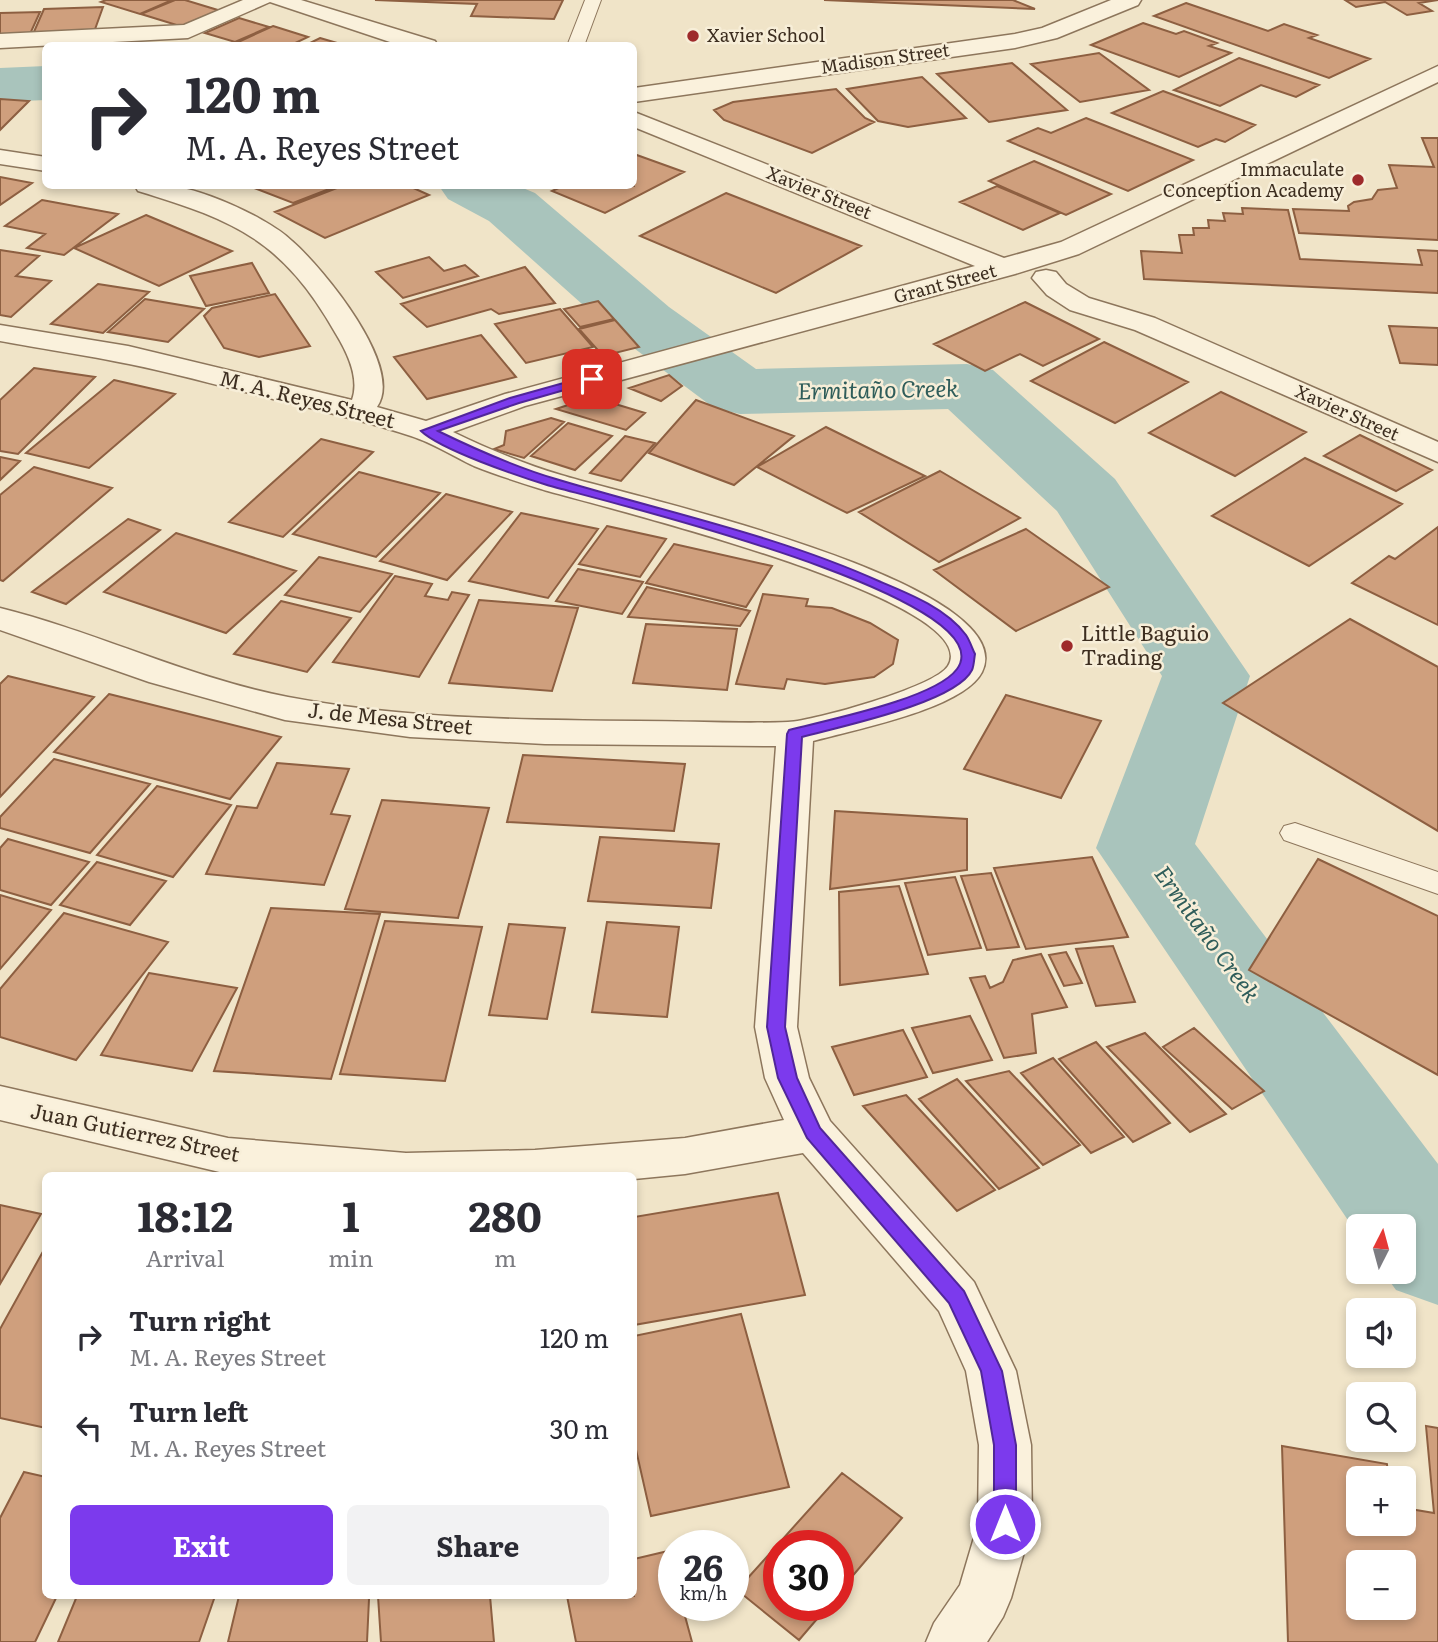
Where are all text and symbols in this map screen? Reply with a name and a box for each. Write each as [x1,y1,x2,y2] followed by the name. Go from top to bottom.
[707,21,825,48] place label: Xavier School
[685,28,701,44] marker: Xavier School
[819,35,952,80] street label: Madison Street
[185,55,320,128] text: 120 m
[70,70,161,161] icon: right
[185,122,459,170] text: M. A. Reyes Street
[1163,155,1345,203] place label: Immaculate Conception Academy
[763,158,877,225] street label: Xavier Street
[1350,172,1366,188] marker: Immaculate Conception Academy
[890,256,1000,309] street label: Grant Street
[562,349,622,409] pin
[573,360,611,398] icon: arrive
[217,361,399,435] street label: M. A. Reyes Street
[797,370,959,406] water label: Ermitaño Creek
[1291,377,1405,447] street label: Xavier Street
[1081,616,1209,671] place label: Little Baguio Trading
[1059,638,1075,654] marker: Little Baguio Trading
[306,692,475,741] street label: J. de Mesa Street
[1147,858,1270,1008] water label: Ermitaño Creek
[28,1093,244,1168] street label: Juan Gutierrez Street
[137,1183,233,1245] text: 18:12
[342,1183,360,1245] text: 1
[469,1183,542,1245] text: 280
[1346,1214,1416,1284] north arrow
[1346,1214,1416,1620] map controls
[146,1240,224,1274] text: Arrival
[328,1240,373,1274] text: min
[494,1240,516,1274] text: m
[1346,1298,1416,1368] button: sound
[129,1300,271,1339] text: Turn right
[540,1317,609,1356] text: 120 m
[70,1318,108,1356] icon: right
[129,1339,326,1373] text: M. A. Reyes Street
[1346,1382,1416,1452] button: search
[129,1391,248,1430] text: Turn left
[549,1408,609,1447] text: 30 m
[70,1409,108,1447] icon: left
[129,1430,326,1464] text: M. A. Reyes Street
[1346,1466,1416,1536] button: +
[968,1487,1042,1561] position arrow
[70,1505,333,1585] button: Exit
[347,1505,609,1585] button: Share
[763,1530,854,1621] speed limit sign: 30
[684,1540,723,1592] text: 26
[1346,1550,1416,1620] button: −
[680,1579,727,1606] text: km/h

